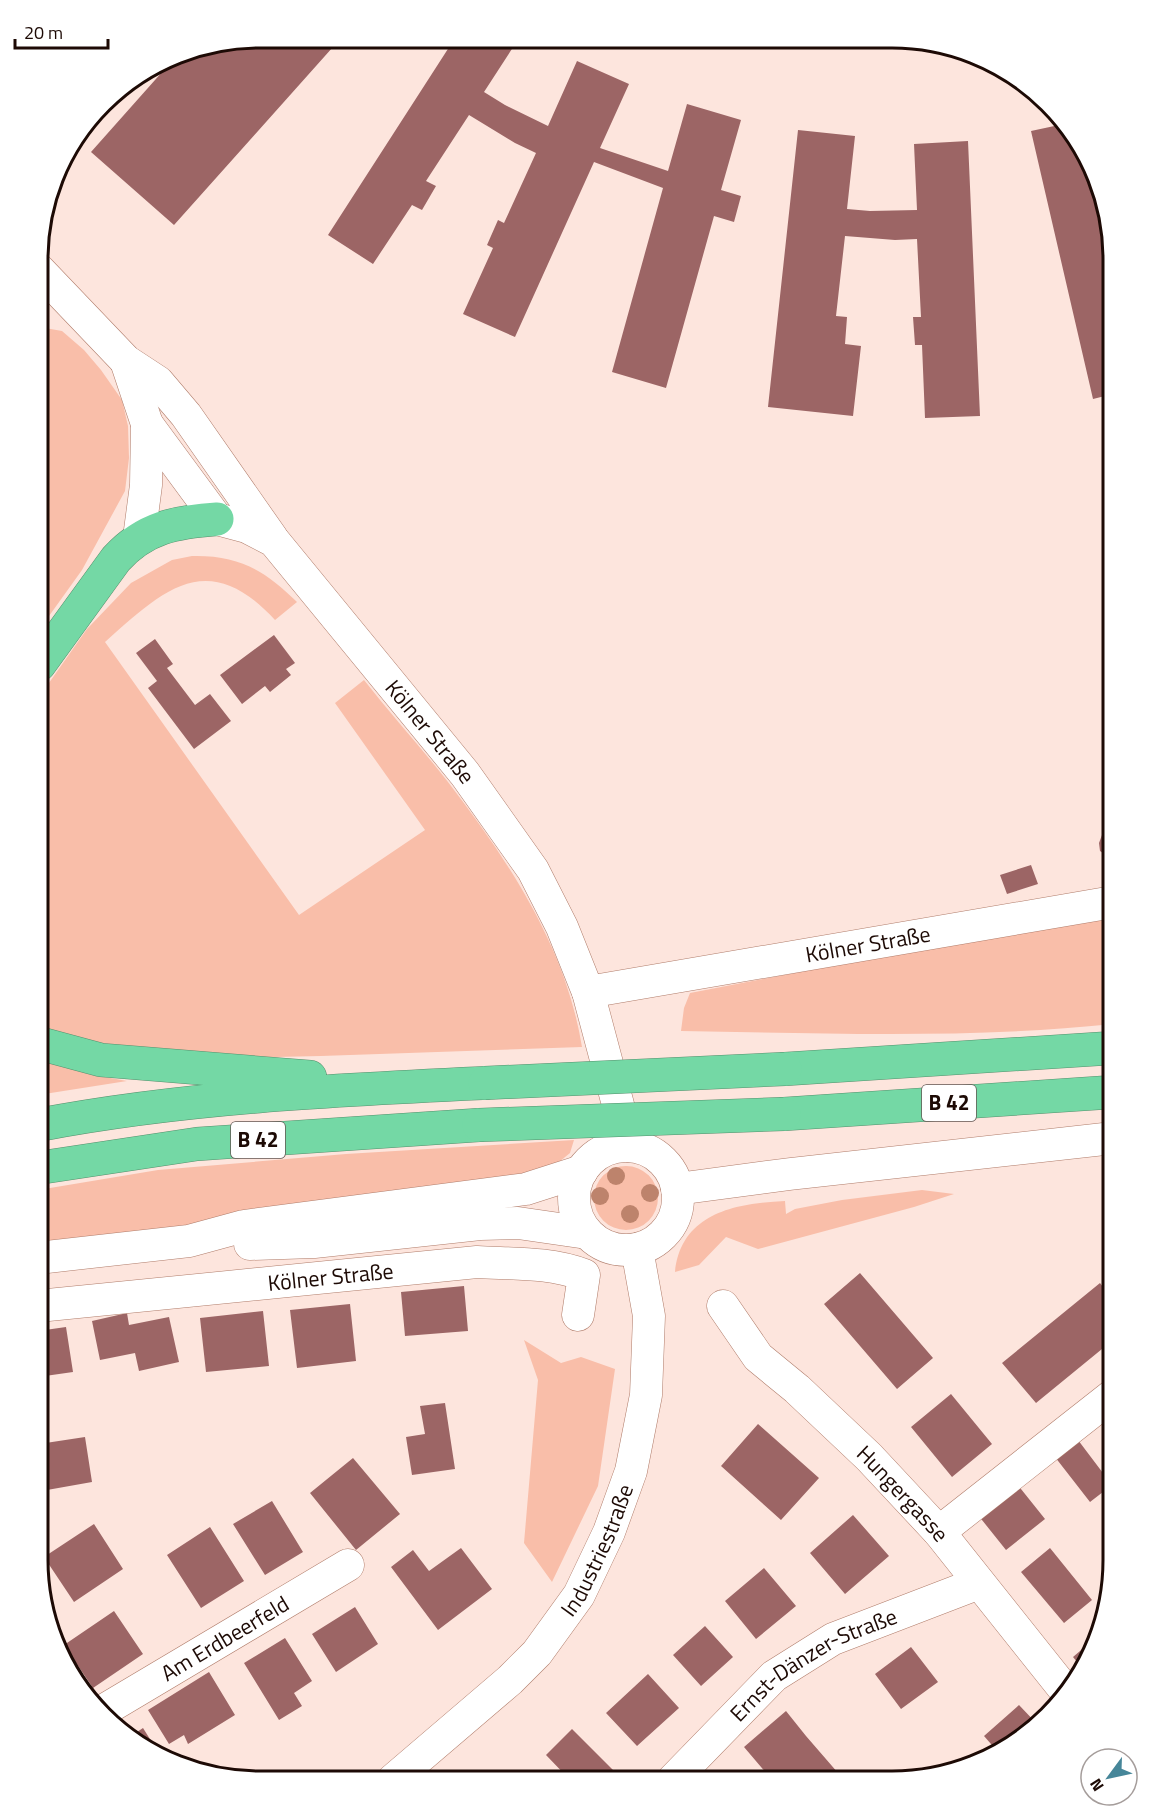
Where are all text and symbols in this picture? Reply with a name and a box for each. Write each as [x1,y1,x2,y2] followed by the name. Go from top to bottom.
[15,12,108,50] scale bar
[24,19,63,46] text: 20 m
[377,672,484,791] street label: Kölner Straße
[803,917,933,971] street label: Kölner Straße
[922,1085,976,1121] road number: B 42
[231,1122,285,1158] road number: B 42
[266,1253,395,1300] street label: Kölner Straße
[849,1437,957,1549] street label: Hungergasse
[552,1479,642,1624] street label: Industriestraße
[154,1587,295,1690] street label: Am Erdbeerfeld
[722,1599,902,1729] street label: Ernst-Dänzer-Straße
[1079,1747,1139,1807] north arrow
[1083,1774,1110,1796] text: N

